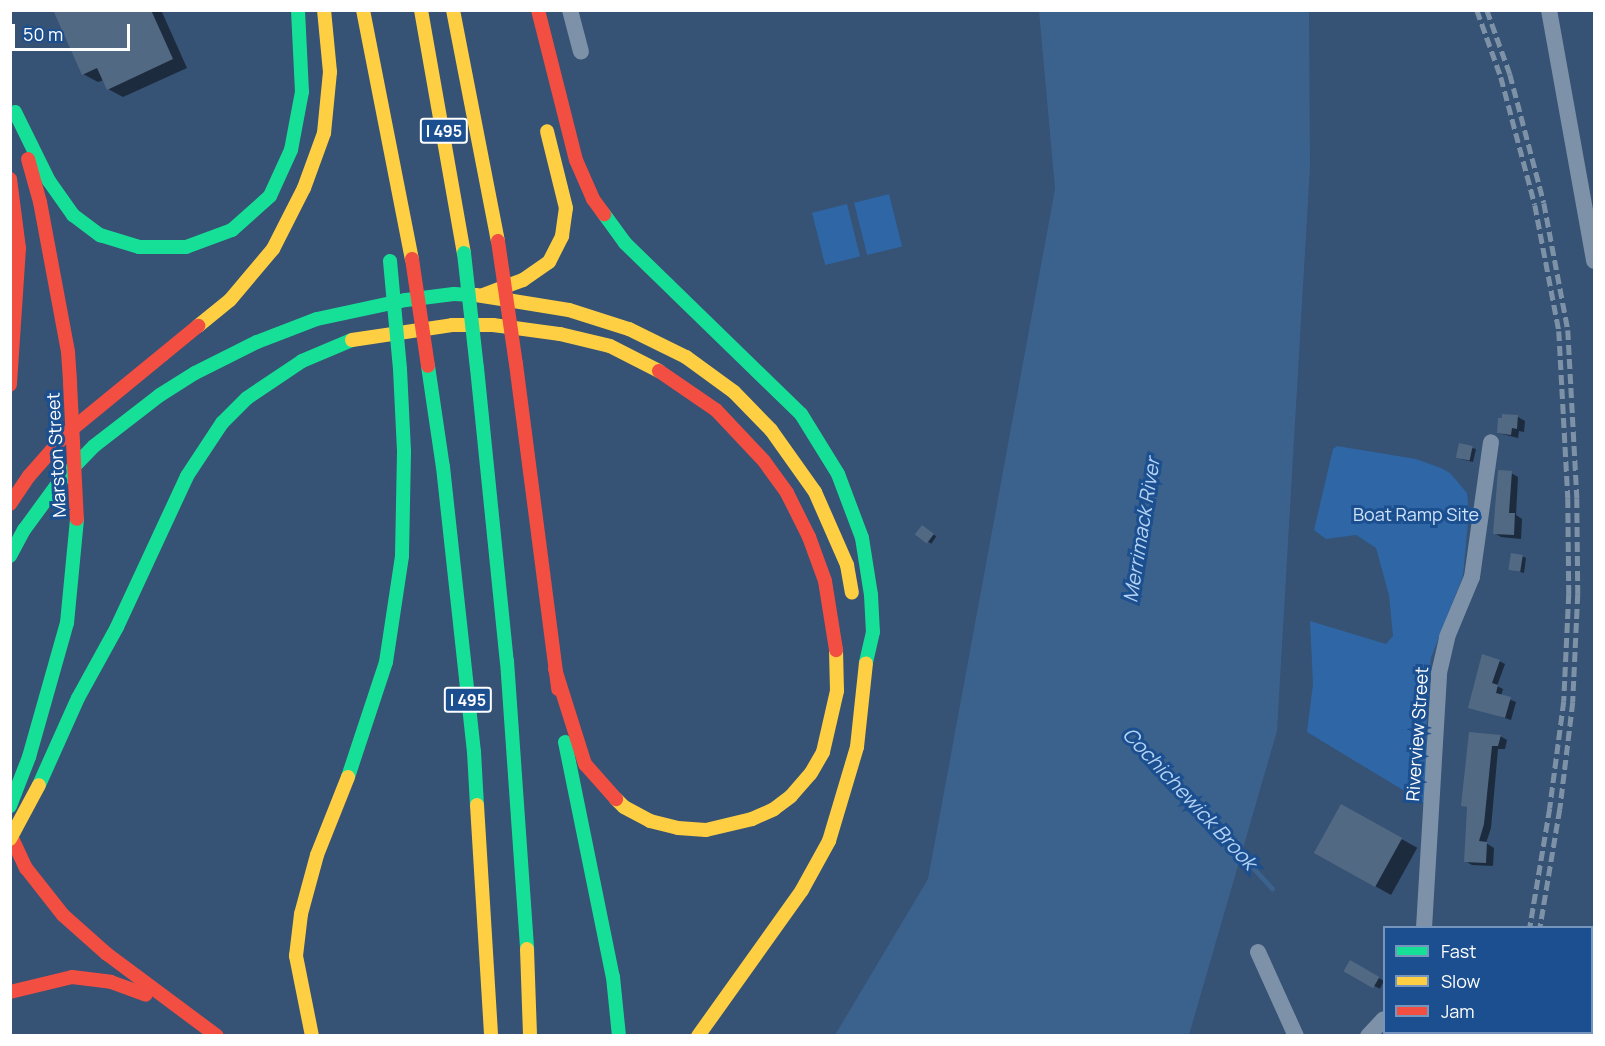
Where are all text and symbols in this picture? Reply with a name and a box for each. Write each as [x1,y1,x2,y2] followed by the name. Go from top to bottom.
[15,12,134,50] scale bar
[23,22,63,46] text: 50 m
[418,118,470,144] road number: I 495
[42,392,70,518] street label: Marston Street
[1118,456,1164,604] water label: Merrimack River
[1353,503,1479,525] park label: Boat Ramp Site
[1402,666,1432,802] street label: Riverview Street
[442,687,494,713] road number: I 495
[1118,722,1262,874] water label: Cochichewick Brook
[1383,926,1593,1034] legend
[1441,939,1476,963] text: Fast
[1441,969,1480,993] text: Slow
[1441,999,1475,1023] text: Jam

